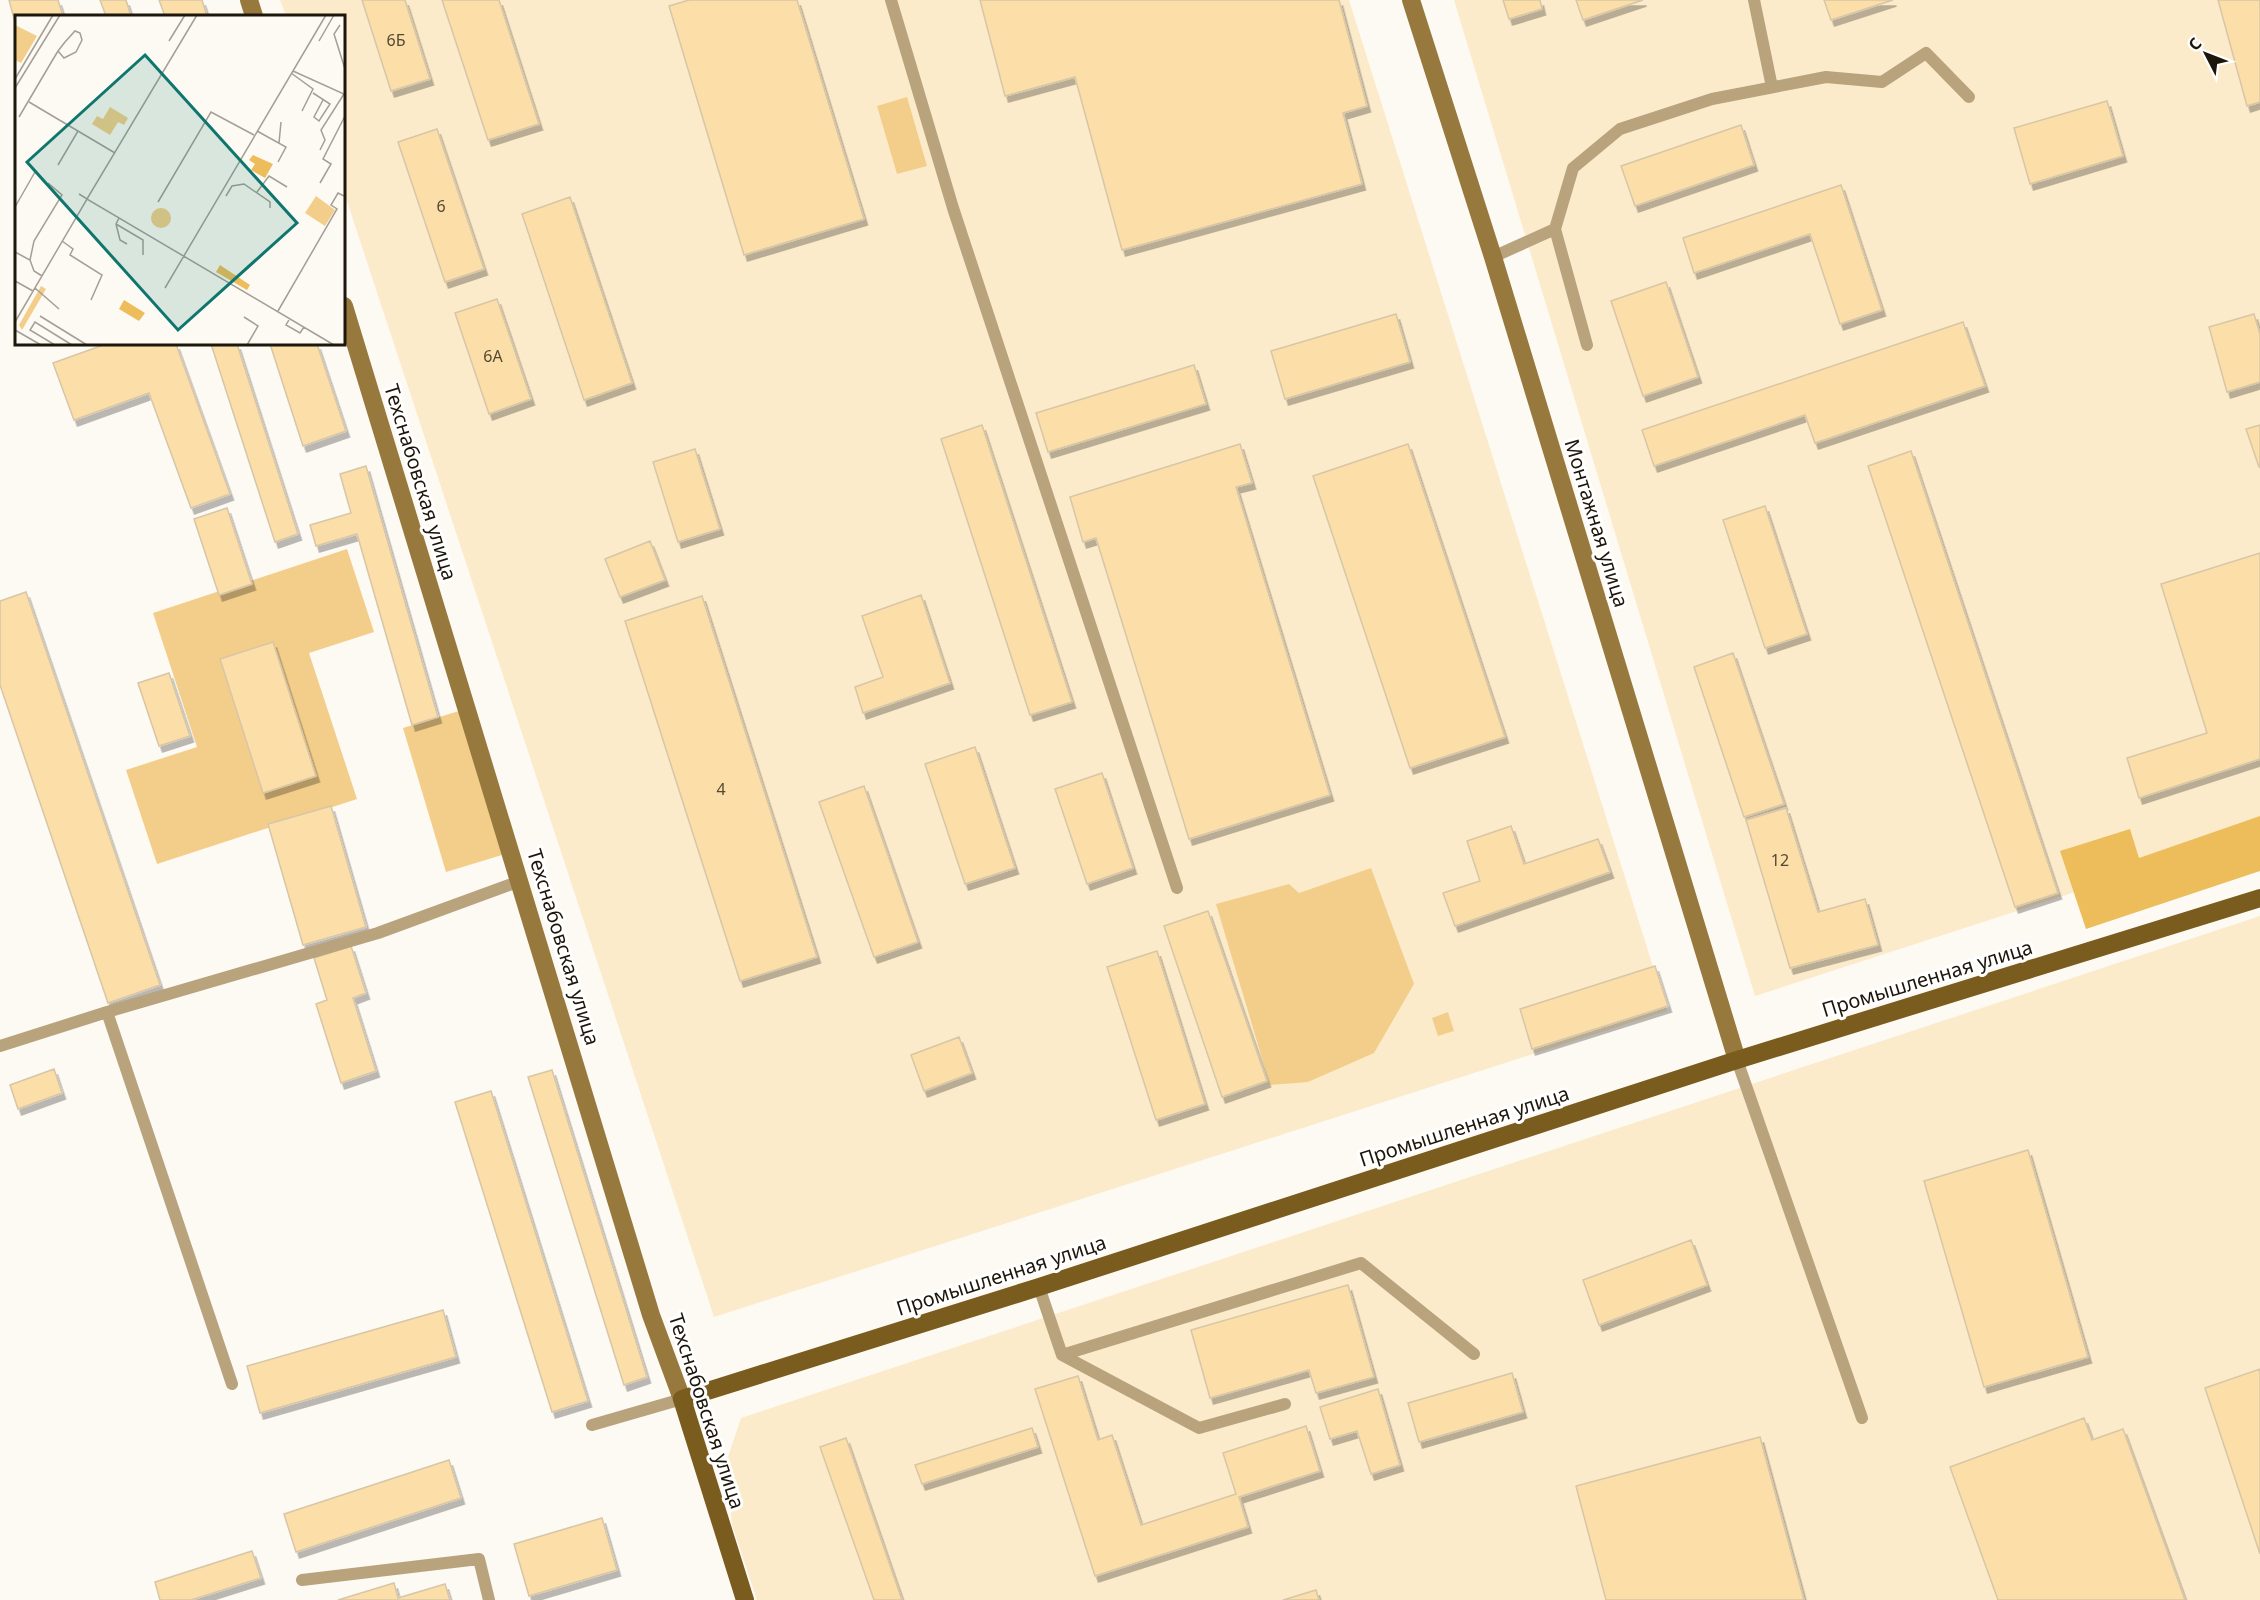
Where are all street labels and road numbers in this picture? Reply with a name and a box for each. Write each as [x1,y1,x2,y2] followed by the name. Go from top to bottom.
[378,381,464,583] street label: Техснабовская улица
[1559,436,1635,610] street label: Монтажная улица
[521,846,607,1048] street label: Техснабовская улица
[1818,933,2036,1023] street label: Промышленная улица
[1356,1079,1572,1173] street label: Промышленная улица
[893,1228,1109,1322] street label: Промышленная улица
[663,1310,751,1512] street label: Техснабовская улица

